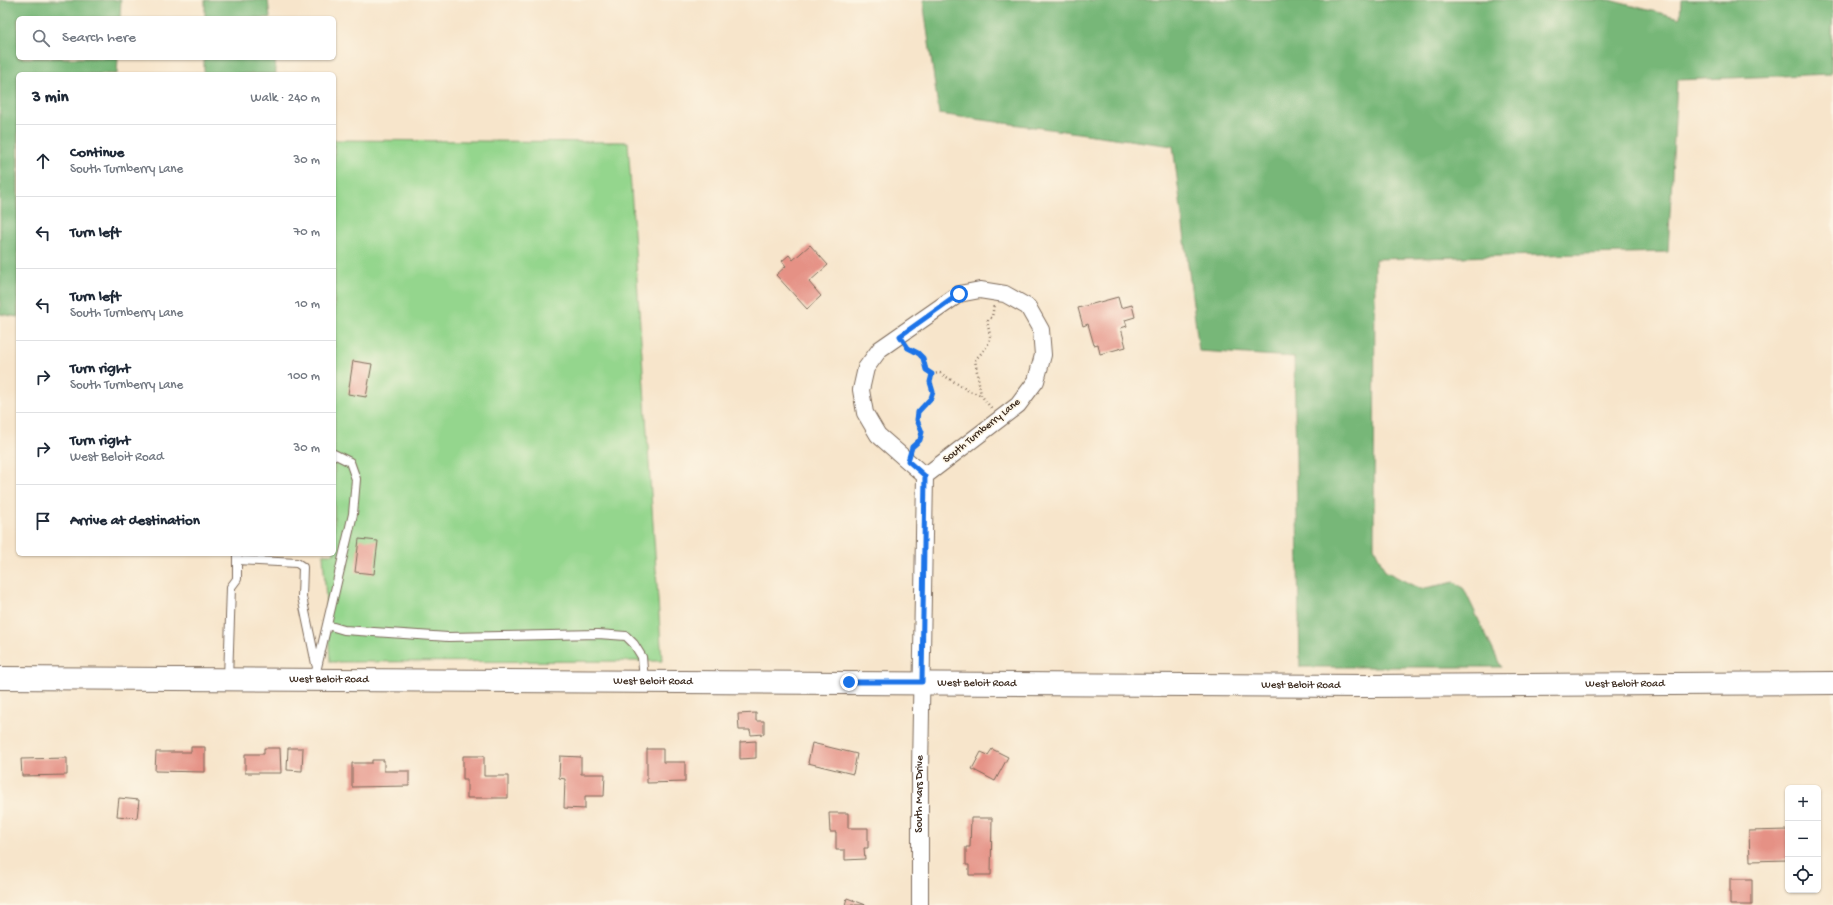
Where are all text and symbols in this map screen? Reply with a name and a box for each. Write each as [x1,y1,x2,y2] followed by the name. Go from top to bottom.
[16,16,336,60] search box
[30,27,52,49] icon: search
[62,29,136,47] text: Search here
[32,88,69,108] text: 3 min
[251,91,320,106] text: Walk · 240 m
[70,144,124,162] text: Continue
[32,150,54,172] icon: ahead
[294,153,320,168] text: 30 m
[70,162,183,177] text: South Turnberry Lane
[32,222,54,244] icon: left
[70,224,121,242] text: Turn left
[294,225,320,240] text: 70 m
[950,285,968,303] route start
[70,288,121,306] text: Turn left
[32,294,54,316] icon: left
[295,297,320,312] text: 10 m
[70,306,183,321] text: South Turnberry Lane
[70,360,130,378] text: Turn right
[32,366,54,388] icon: right
[288,369,320,384] text: 100 m
[70,378,183,393] text: South Turnberry Lane
[941,396,1023,466] street label: South Turnberry Lane
[70,432,130,450] text: Turn right
[32,438,54,460] icon: right
[294,441,320,456] text: 30 m
[70,450,164,465] text: West Beloit Road
[32,510,54,532] icon: arrive
[70,512,200,530] text: Arrive at destination
[840,673,858,691] route end
[289,674,370,686] street label: West Beloit Road
[613,676,694,688] street label: West Beloit Road
[937,677,1018,690] street label: West Beloit Road
[1585,678,1666,691] street label: West Beloit Road
[1261,679,1342,692] street label: West Beloit Road
[914,755,926,833] street label: South Mars Drive
[1785,785,1821,893] map controls
[1785,785,1821,821] button: +
[1785,821,1821,857] button: −
[1785,857,1821,893] button: locate

